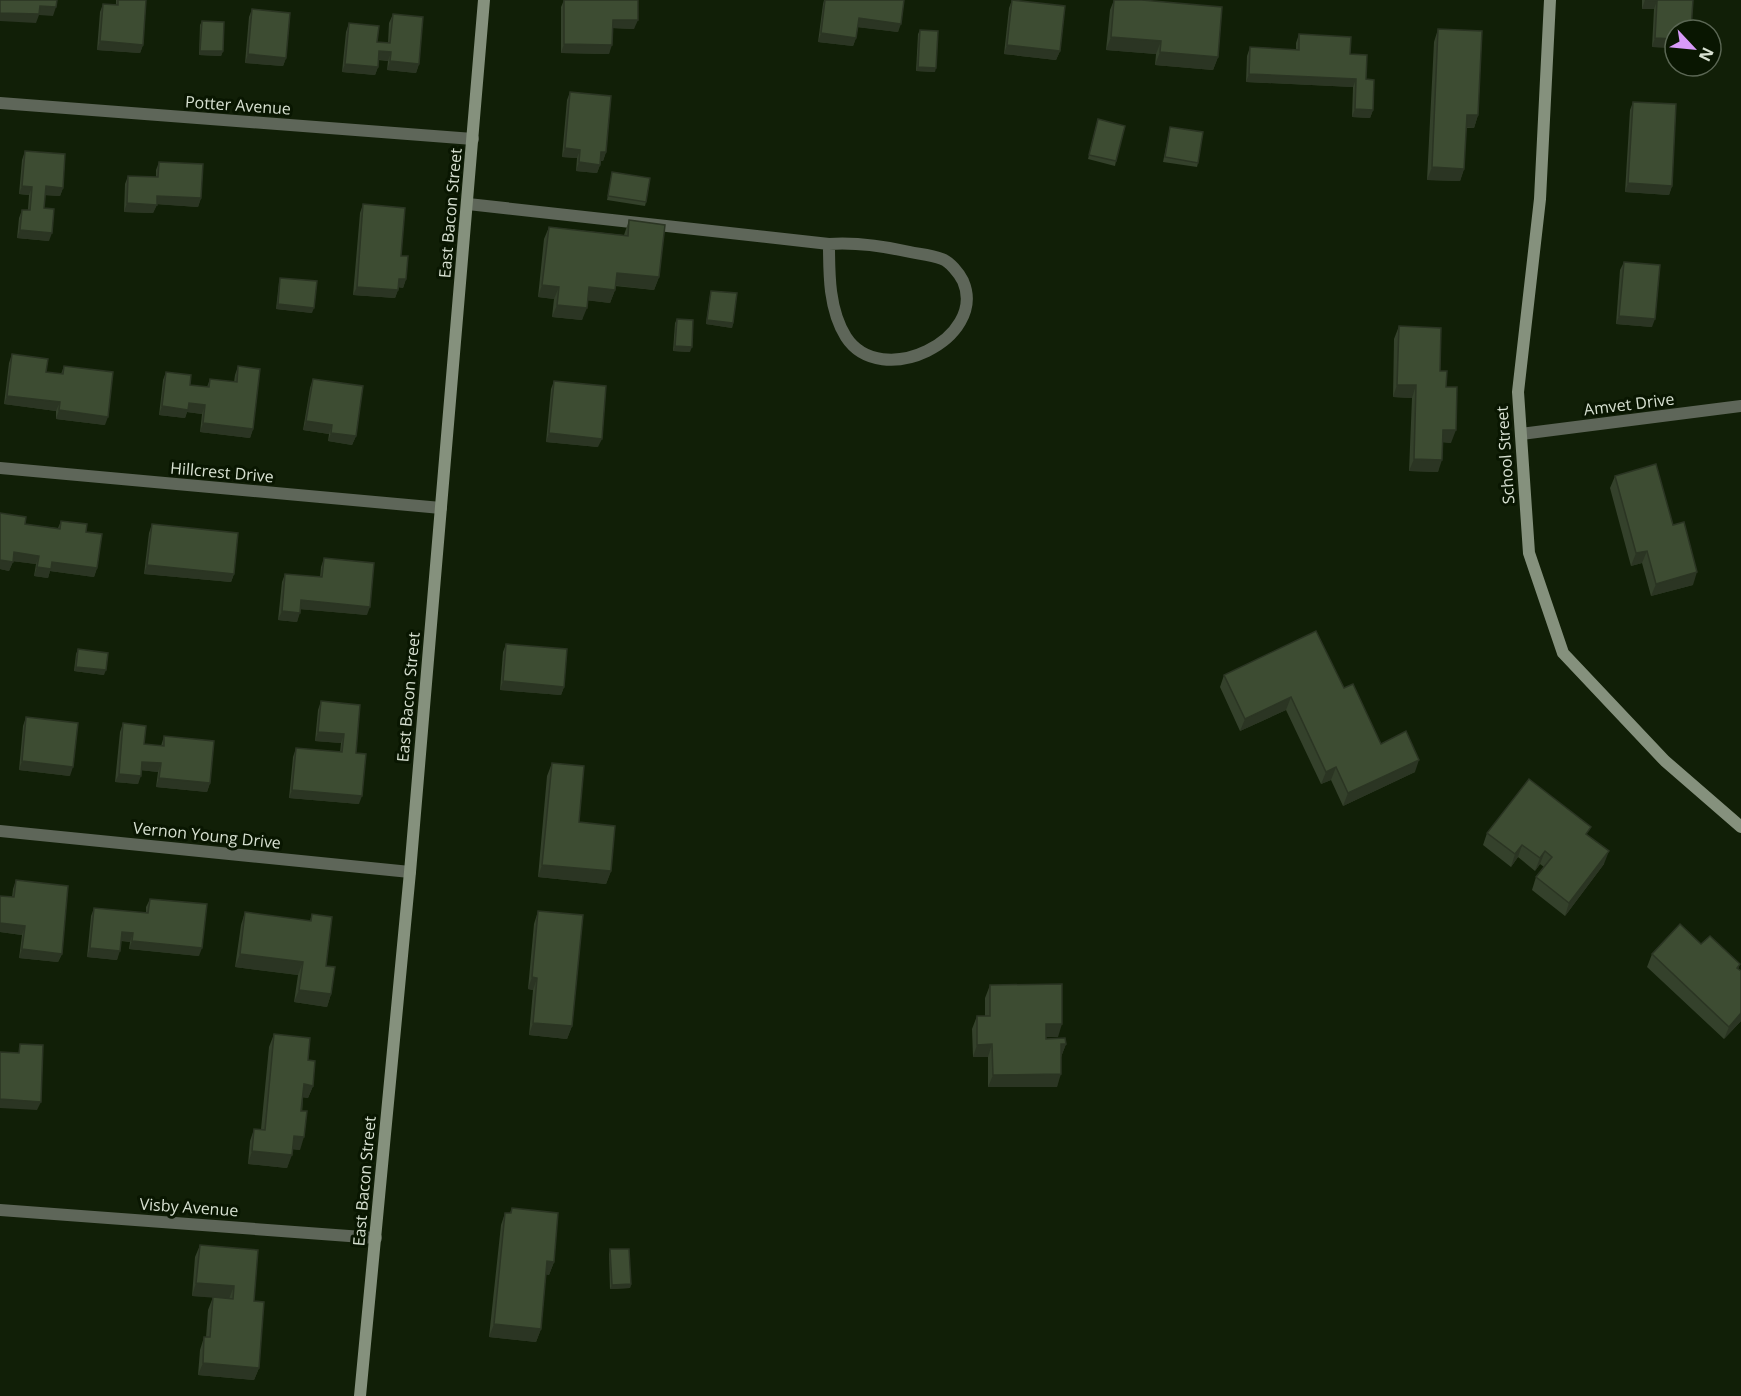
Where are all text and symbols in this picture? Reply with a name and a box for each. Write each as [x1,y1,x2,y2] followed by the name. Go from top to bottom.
[1663,18,1723,78] north arrow
[1694,44,1719,65] text: N
[184,90,292,120] street label: Potter Avenue
[433,147,467,279] street label: East Bacon Street
[1583,388,1675,420] street label: Amvet Drive
[1491,405,1519,505] street label: School Street
[169,457,275,487] street label: Hillcrest Drive
[391,631,425,763] street label: East Bacon Street
[132,816,282,854] street label: Vernon Young Drive
[347,1115,381,1247] street label: East Bacon Street
[139,1193,239,1221] street label: Visby Avenue

